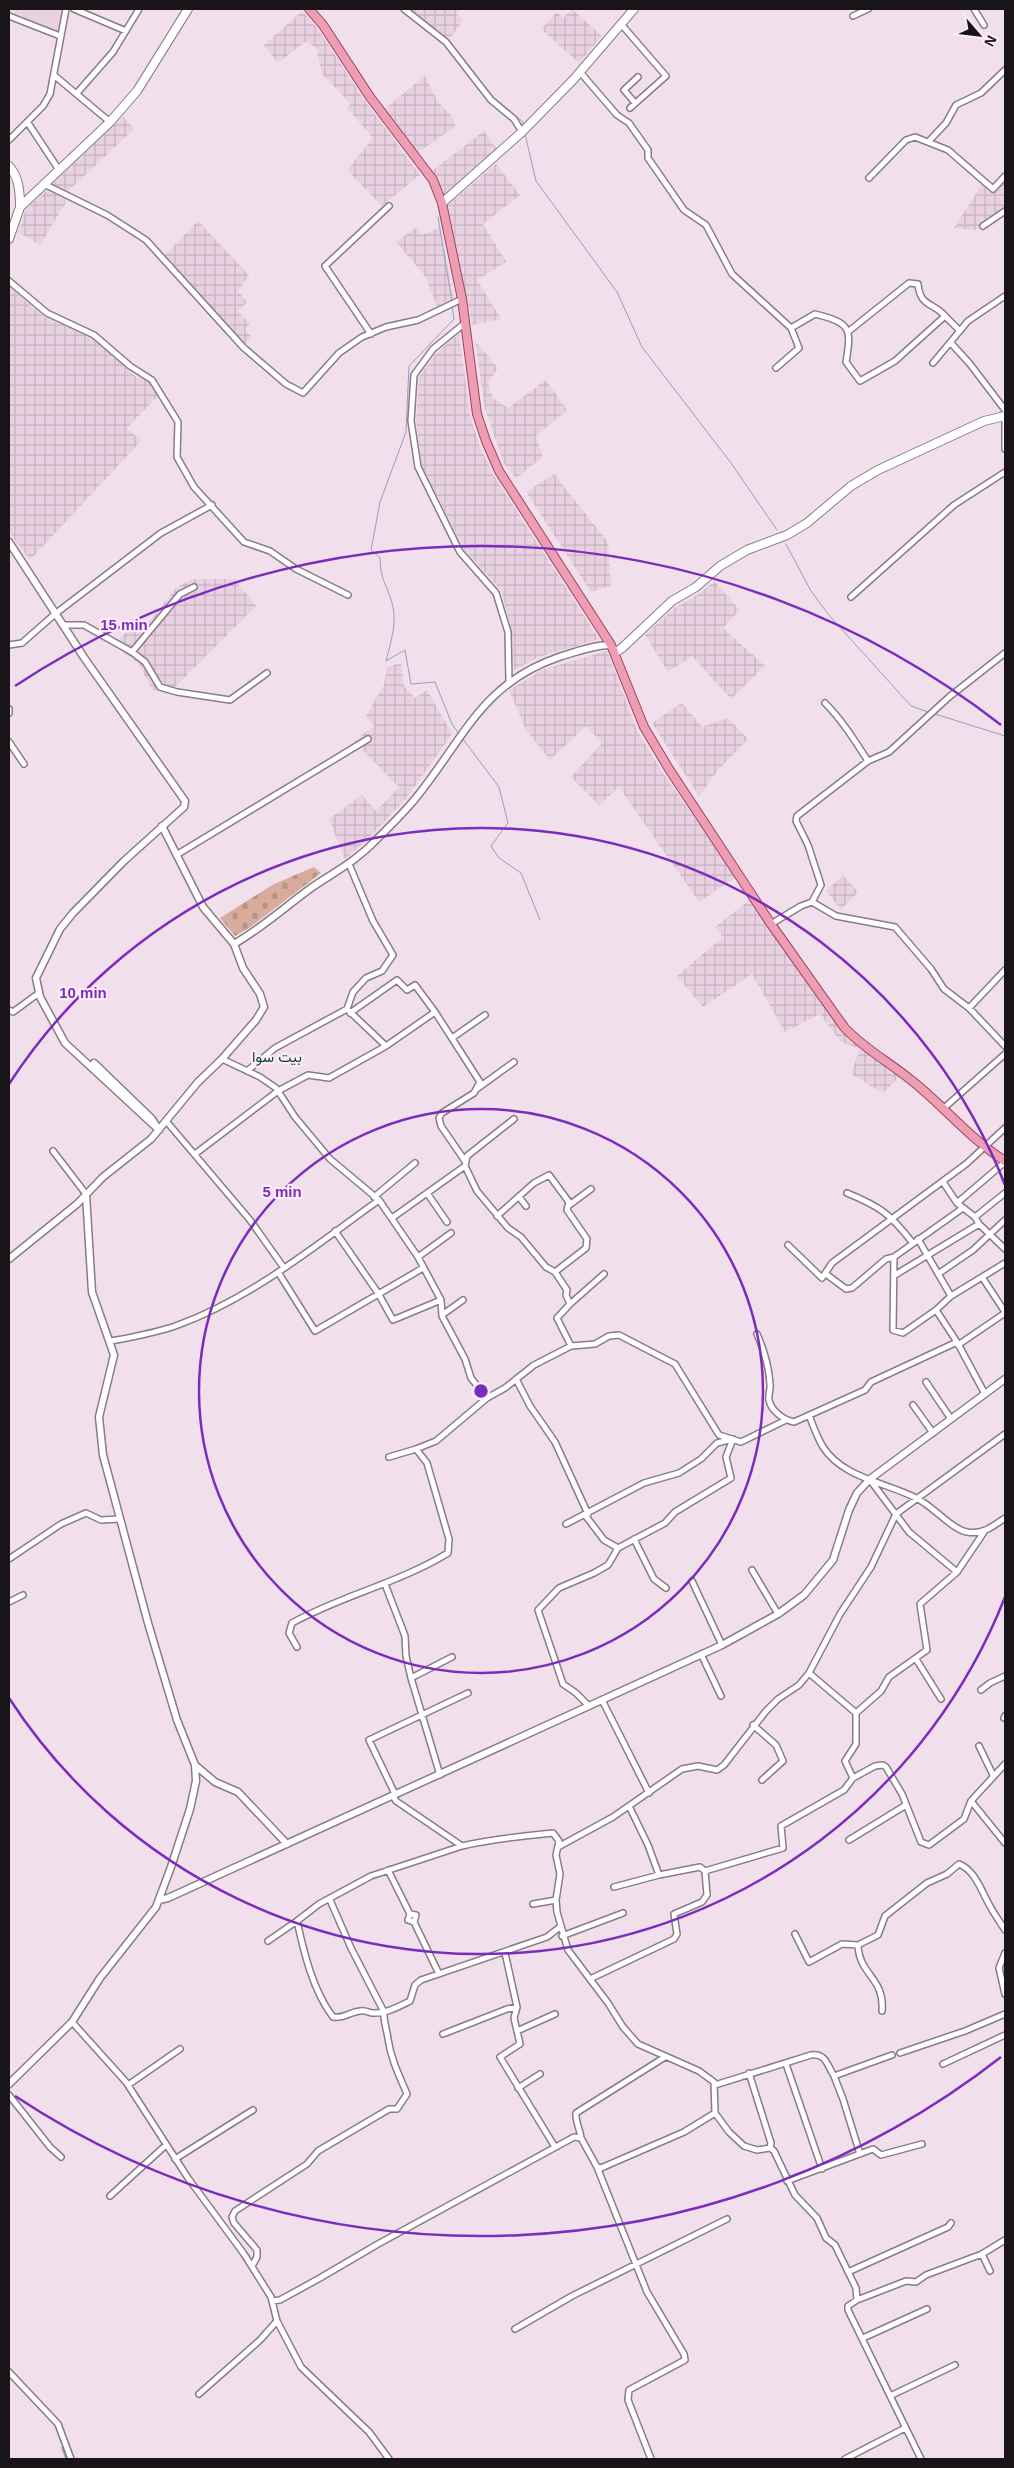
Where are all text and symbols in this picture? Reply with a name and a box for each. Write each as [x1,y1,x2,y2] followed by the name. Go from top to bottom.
[954,10,1004,60] north arrow
[981,33,1000,49] text: N
[100,616,148,633] text: 15 min
[59,984,107,1001] text: 10 min
[252,1048,302,1066] district label: بيت سوا
[262,1183,302,1200] text: 5 min
[472,1382,490,1400] centre of rings

